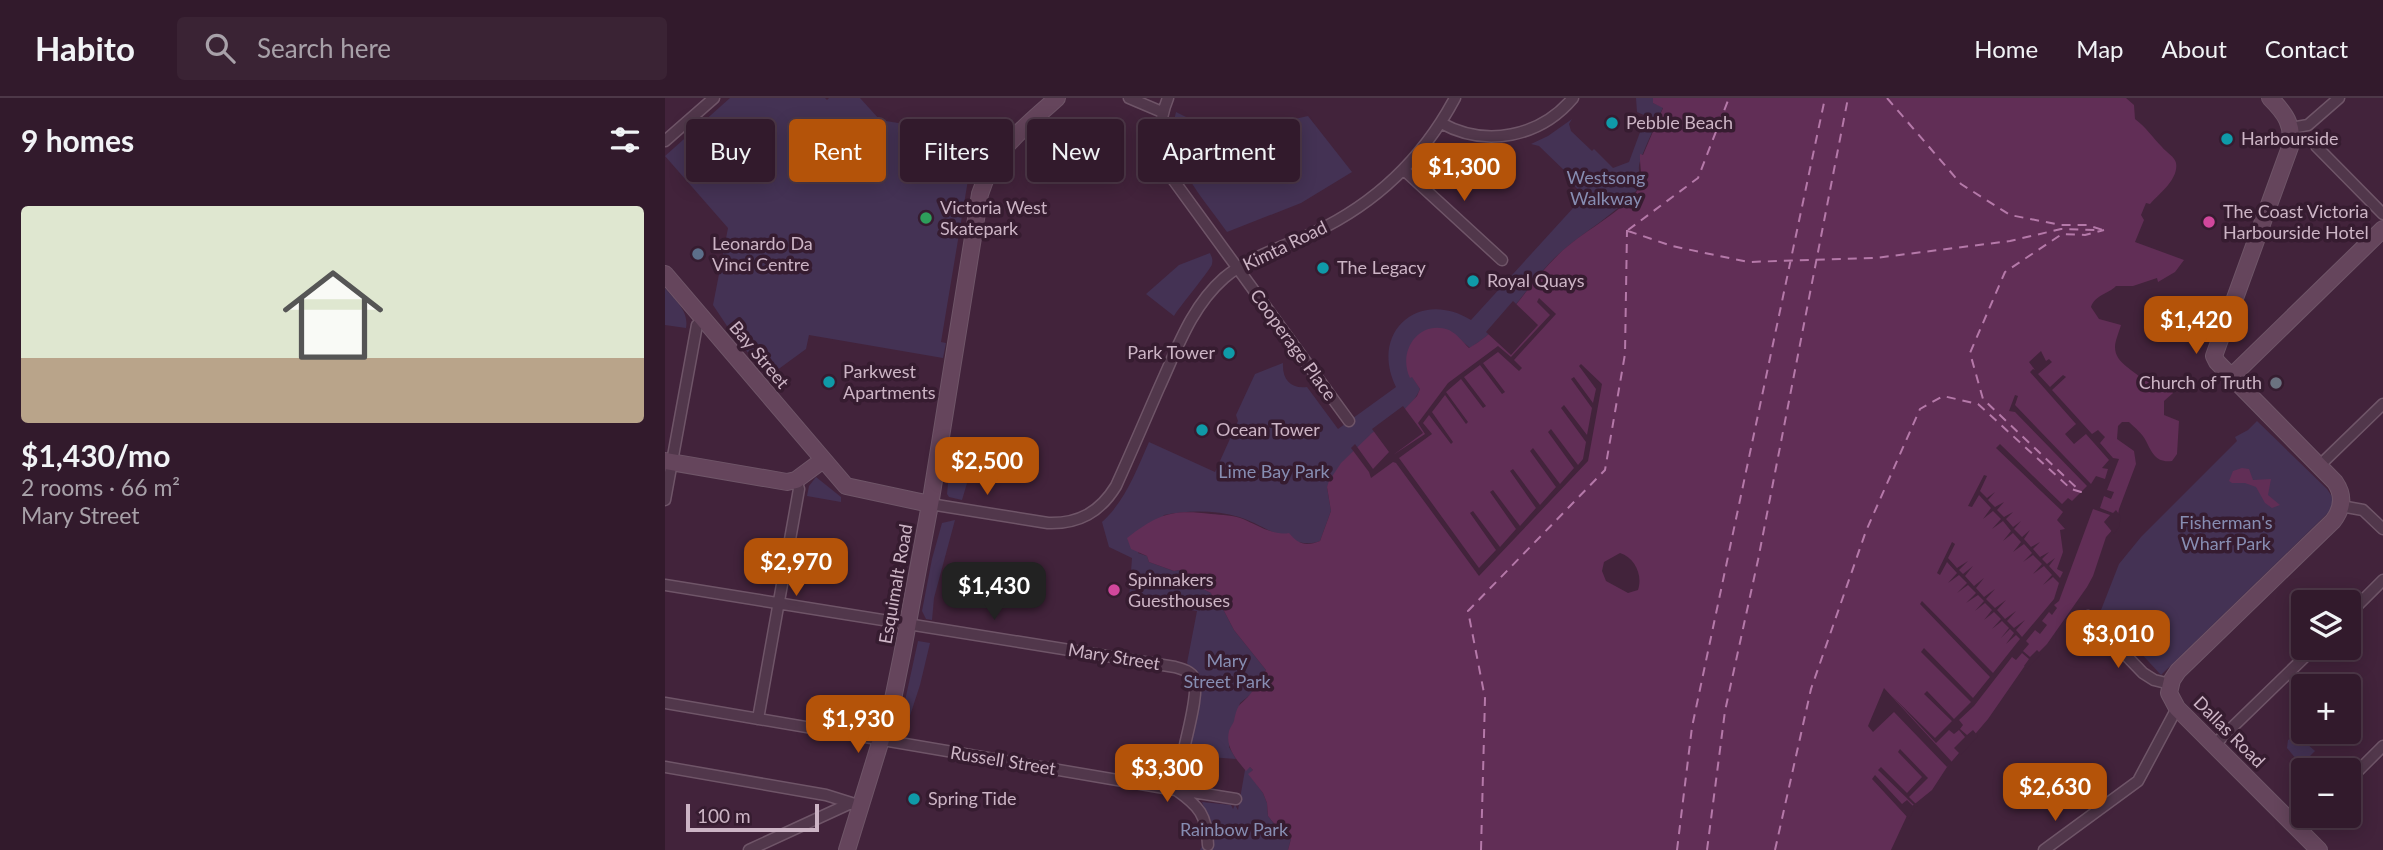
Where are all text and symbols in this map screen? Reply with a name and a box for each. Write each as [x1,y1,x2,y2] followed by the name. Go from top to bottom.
[177,17,667,80] search box
[35,28,135,68] text: Habito
[201,29,239,67] icon: search
[257,32,391,64] text: Search here
[1974,34,2038,63] text: Home
[2076,34,2124,63] text: Map
[2162,34,2227,63] text: About
[2265,34,2348,63] text: Contact
[1626,111,1733,133] place label: Pebble Beach
[1604,115,1620,131] marker: Pebble Beach
[686,119,775,182] chip: Buy
[789,119,886,182] chip: Rent
[900,119,1013,182] chip: Filters
[1027,119,1124,182] chip: New
[1138,119,1300,182] chip: Apartment
[606,121,644,159] icon: filters
[21,122,134,158] text: 9 homes
[2241,127,2339,149] place label: Harbourside
[2219,131,2235,147] marker: Harbourside
[1407,144,1521,203] pin: $1,300
[1428,152,1500,180] text: $1,300
[1567,166,1645,209] park label: Westsong Walkway
[940,196,1048,239] place label: Victoria West Skatepark
[2223,200,2369,243] place label: The Coast Victoria Harbourside Hotel
[918,210,934,226] marker: Victoria West Skatepark
[2201,214,2217,230] marker: The Coast Victoria Harbourside Hotel
[1239,215,1330,275] street label: Kimta Road
[712,232,813,275] place label: Leonardo Da Vinci Centre
[690,246,706,262] marker: Leonardo Da Vinci Centre
[270,252,396,378] icon: home
[1337,256,1427,278] place label: The Legacy
[1315,260,1331,276] marker: The Legacy
[1487,269,1585,291] place label: Royal Quays
[1465,273,1481,289] marker: Royal Quays
[1246,284,1342,404] street label: Cooperage Place
[2139,296,2253,356] pin: $1,420
[2160,305,2232,333] text: $1,420
[725,316,795,393] street label: Bay Street
[1127,341,1215,363] place label: Park Tower
[1221,345,1237,361] marker: Park Tower
[843,360,936,403] place label: Parkwest Apartments
[2139,371,2262,393] place label: Church of Truth
[821,374,837,390] marker: Parkwest Apartments
[2268,375,2284,391] marker: Church of Truth
[1216,418,1320,440] place label: Ocean Tower
[1194,422,1210,438] marker: Ocean Tower
[21,437,170,473] text: $1,430/mo
[930,438,1044,497] pin: $2,500
[951,446,1023,474] text: $2,500
[1218,460,1331,482] park label: Lime Bay Park
[21,473,180,501] text: 2 rooms · 66 m²
[21,501,140,529] text: Mary Street
[2179,511,2273,554] park label: Fisherman's Wharf Park
[874,522,916,646] street label: Esquimalt Road
[739,538,853,598] pin: $2,970
[760,547,832,575] text: $2,970
[937,562,1051,622] pin: $1,430
[1128,568,1230,611] place label: Spinnakers Guesthouses
[958,571,1030,599] text: $1,430
[1106,582,1122,598] marker: Spinnakers Guesthouses
[2291,590,2361,828] map controls
[2291,590,2361,660] button: layers
[2061,610,2175,670] pin: $3,010
[2082,619,2154,647] text: $3,010
[1067,638,1162,674] street label: Mary Street
[1183,649,1271,692] park label: Mary Street Park
[2291,674,2361,744] button: +
[2189,691,2270,772] street label: Dallas Road
[801,696,915,755] pin: $1,930
[822,704,894,732] text: $1,930
[949,741,1058,779] street label: Russell Street
[1110,744,1224,804] pin: $3,300
[1131,753,1203,781] text: $3,300
[2291,758,2361,828] button: −
[1998,764,2112,823] pin: $2,630
[2019,772,2091,800] text: $2,630
[928,787,1016,809] place label: Spring Tide
[906,791,922,807] marker: Spring Tide
[686,801,819,833] scale bar
[697,804,751,827] text: 100 m
[1180,818,1289,840] park label: Rainbow Park

